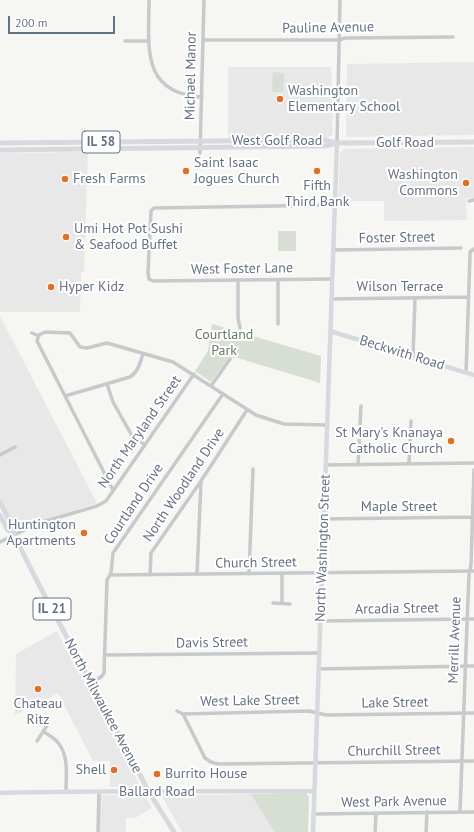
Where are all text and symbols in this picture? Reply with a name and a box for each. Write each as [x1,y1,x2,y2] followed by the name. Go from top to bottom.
[10,8,117,34] scale bar
[15,15,48,30] text: 200 m
[282,19,374,37] street label: Pauline Avenue
[182,32,200,120] street label: Michael Manor
[288,83,400,116] place label: Washington Elementary School
[275,94,285,104] marker: Washington Elementary School
[82,131,120,153] road number: IL 58
[232,133,322,149] street label: West Golf Road
[376,135,434,151] street label: Golf Road
[194,155,279,188] place label: Saint Isaac Jogues Church
[181,166,191,176] marker: Saint Isaac Jogues Church
[312,166,322,176] marker: Fifth Third Bank
[388,167,458,200] place label: Washington Commons
[73,171,146,187] place label: Fresh Farms
[60,174,70,184] marker: Fresh Farms
[285,178,349,210] place label: Fifth Third Bank
[461,178,471,188] marker: Washington Commons
[74,221,183,254] place label: Umi Hot Pot Sushi & Seafood Buffet
[359,229,435,247] street label: Foster Street
[61,232,71,242] marker: Umi Hot Pot Sushi & Seafood Buffet
[191,260,293,278] street label: West Foster Lane
[59,279,124,295] place label: Hyper Kidz
[357,279,443,295] street label: Wilson Terrace
[46,282,56,292] marker: Hyper Kidz
[195,327,253,360] park label: Courtland Park
[357,332,447,374] street label: Beckwith Road
[95,373,185,491] street label: North Maryland Street
[140,425,228,545] street label: North Woodland Drive
[335,425,443,458] place label: St Mary's Knanaya Catholic Church
[446,436,456,446] marker: St Mary's Knanaya Catholic Church
[101,460,167,548] street label: Courtland Drive
[312,474,334,622] street label: North Washington Street
[361,499,437,515] street label: Maple Street
[7,517,76,550] place label: Huntington Apartments
[79,528,89,538] marker: Huntington Apartments
[215,554,297,572] street label: Church Street
[445,596,465,684] street label: Merrill Avenue
[33,598,71,620] road number: IL 21
[355,600,439,618] street label: Arcadia Street
[176,634,248,652] street label: Davis Street
[60,636,146,776] street label: North Milwaukee Avenue
[33,684,43,694] marker: Chateau Ritz
[200,692,300,710] street label: West Lake Street
[361,694,429,712] street label: Lake Street
[14,696,62,728] place label: Chateau Ritz
[347,742,441,760] street label: Churchill Street
[76,762,106,778] place label: Shell
[109,765,119,775] marker: Shell
[165,766,247,782] place label: Burrito House
[152,769,162,779] marker: Burrito House
[119,784,195,800] street label: Ballard Road
[341,793,447,811] street label: West Park Avenue

